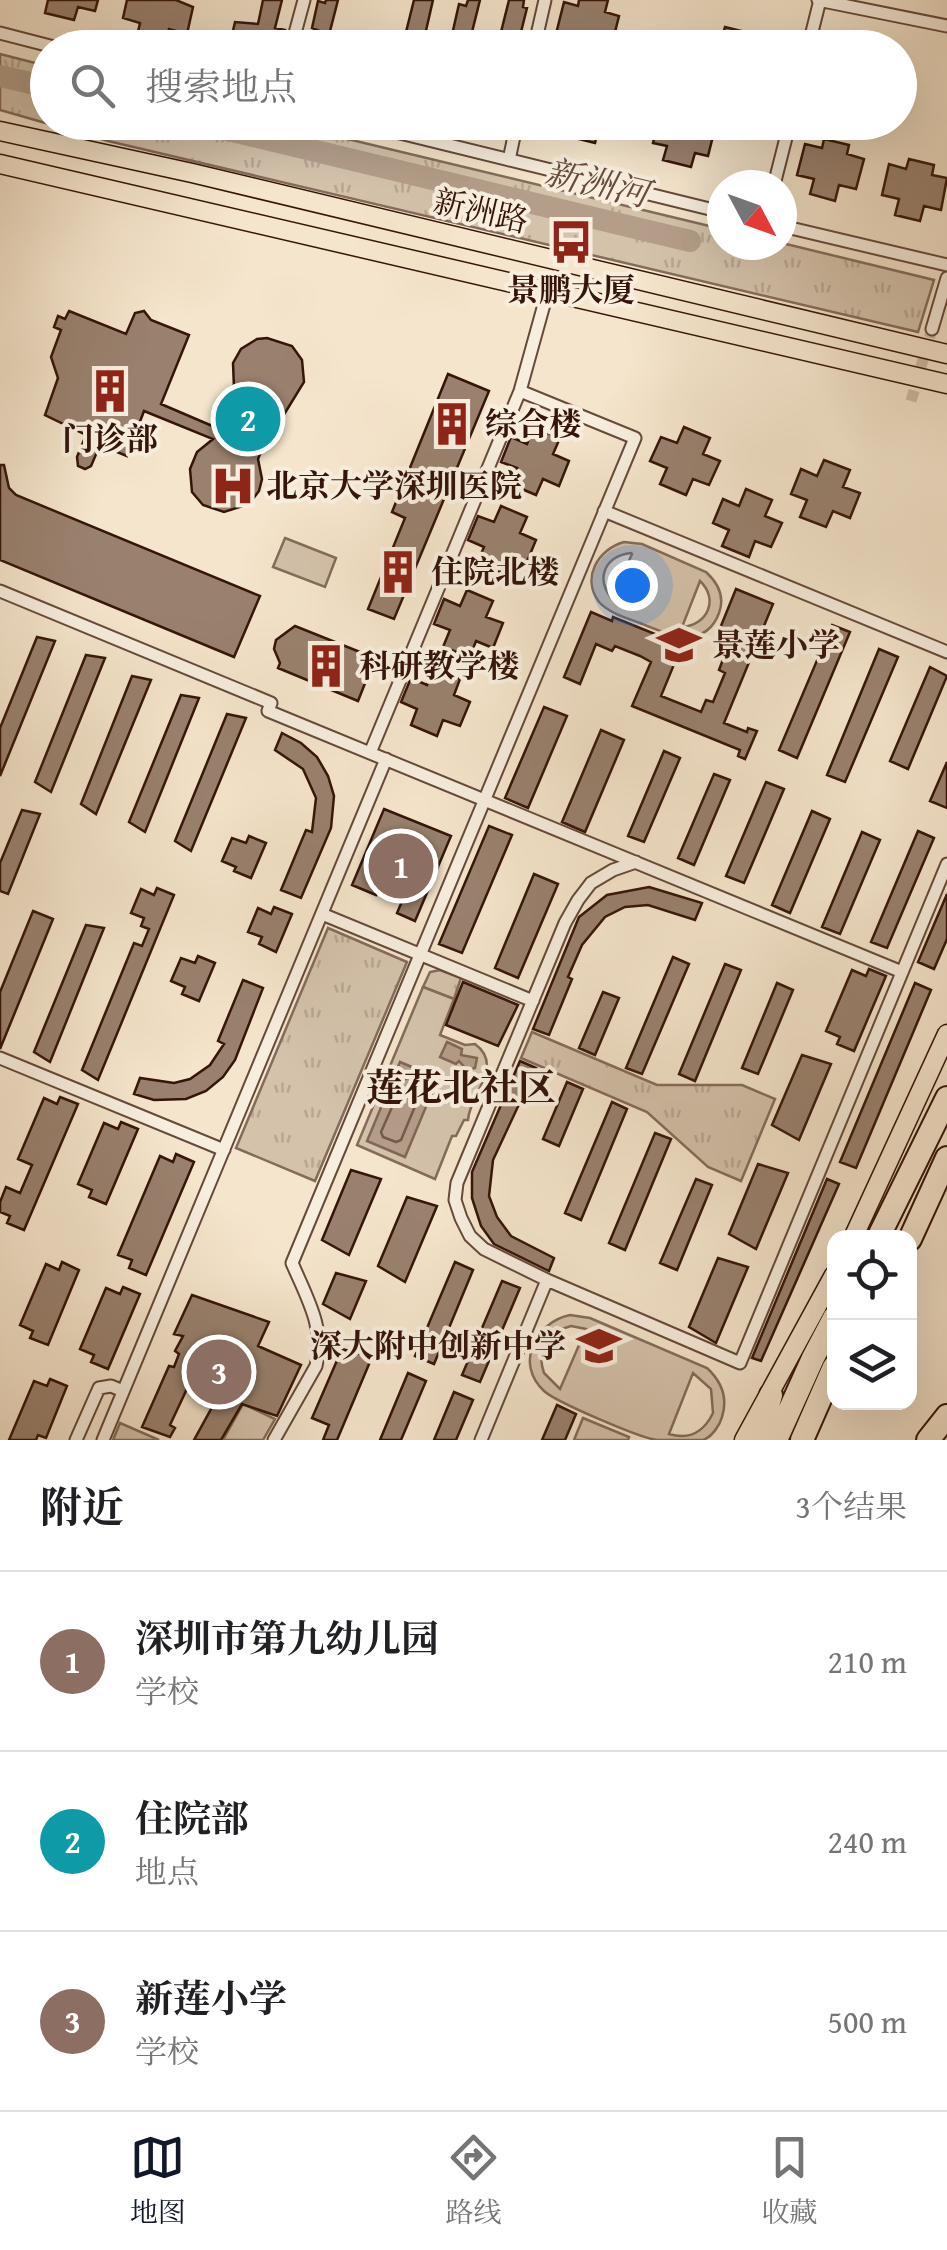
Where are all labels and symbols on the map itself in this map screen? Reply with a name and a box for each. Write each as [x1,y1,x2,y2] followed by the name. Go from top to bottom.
[540,146,660,221] water label: 新洲河
[707,170,797,260] north arrow
[429,177,533,244] street label: 新洲路
[547,218,595,266] bus stop icon: 景鹏大厦
[507,266,635,313] place label: 景鹏大厦
[86,367,134,415] building icon: 门诊部
[216,382,280,456] pin: 2
[428,400,476,448] building icon: 综合楼
[485,400,581,447] place label: 综合楼
[62,415,158,462] place label: 门诊部
[209,462,257,510] hospital icon: 北京大学深圳医院
[266,462,522,509] place label: 北京大学深圳医院
[374,548,422,596] building icon: 住院北楼
[431,548,559,595] place label: 住院北楼
[607,560,658,611] your location
[655,621,703,669] school or university icon: 景莲小学
[712,621,840,668] place label: 景莲小学
[302,642,350,690] building icon: 科研教学楼
[359,642,519,689] place label: 科研教学楼
[368,828,434,904] pin: 1
[366,1059,556,1115] district label: 莲花北社区
[310,1322,566,1369] place label: 深大附中创新中学
[575,1322,623,1370] school or university icon: 深大附中创新中学
[186,1334,252,1410] pin: 3

